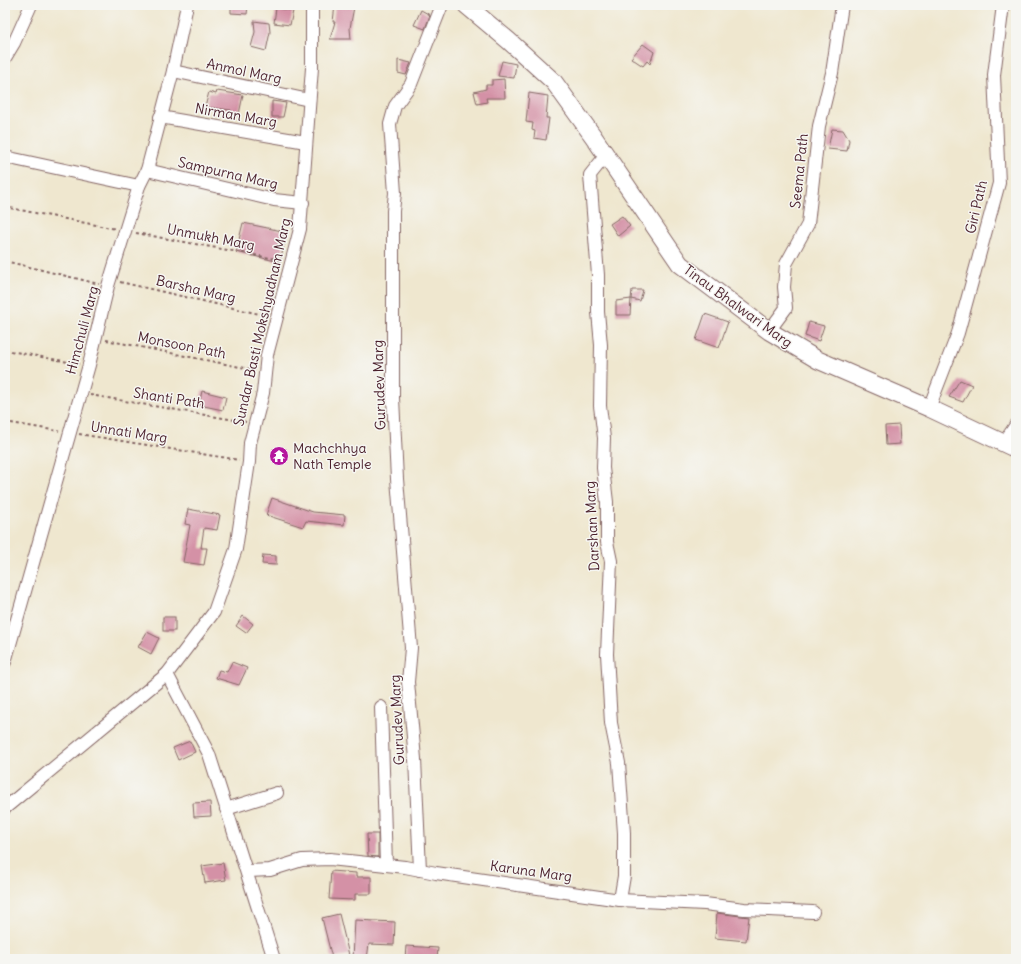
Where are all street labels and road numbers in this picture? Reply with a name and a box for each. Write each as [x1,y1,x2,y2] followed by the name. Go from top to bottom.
[205,54,283,88] street label: Anmol Marg
[194,99,278,131] street label: Nirman Marg
[786,133,812,209] street label: Seema Path
[176,153,280,193] street label: Sampurna Marg
[961,179,991,235] street label: Giri Path
[229,216,295,428] street label: Sundar Basti Mokshyadham Marg
[166,220,256,254] street label: Unmukh Marg
[680,260,796,352] street label: Tinau Bhalwari Marg
[154,271,238,307] street label: Barsha Marg
[62,284,102,376] street label: Himchuli Marg
[136,328,228,362] street label: Monsoon Path
[368,339,390,431] street label: Gurudev Marg
[132,383,206,413] street label: Shanti Path
[89,417,169,447] street label: Unnati Marg
[581,481,603,571] street label: Darshan Marg
[386,674,408,766] street label: Gurudev Marg
[489,856,573,886] street label: Karuna Marg

